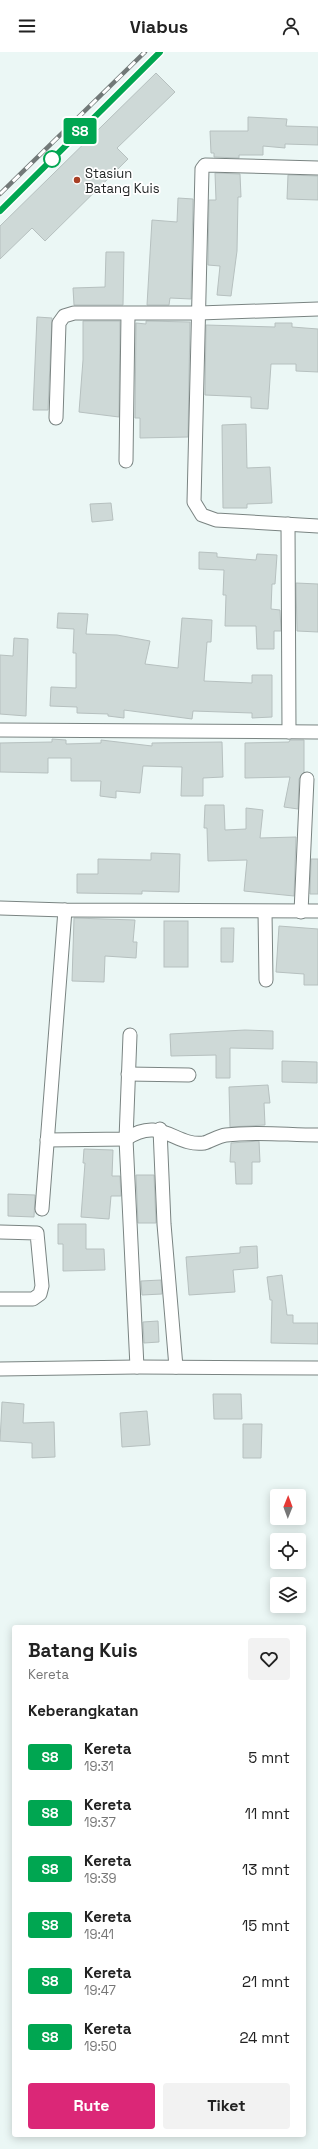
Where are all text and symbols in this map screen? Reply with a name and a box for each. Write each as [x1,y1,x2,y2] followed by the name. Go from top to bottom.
[16,15,38,37] icon: menu
[130,15,188,38] text: Viabus
[280,15,302,37] icon: person
[62,118,98,144] line badge: S8
[72,122,88,140] text: S8
[43,150,61,168] unlabelled marker
[85,165,160,197] place label: Stasiun Batang Kuis
[72,175,82,185] marker: Stasiun Batang Kuis
[270,1489,306,1525] north arrow
[270,1489,306,1613] map controls
[270,1533,306,1569] button: locate
[270,1577,306,1613] button: layers
[28,1638,138,1663] text: Batang Kuis
[248,1638,290,1680] button: heart
[28,1666,69,1683] text: Kereta
[28,1701,139,1720] text: Keberangkatan
[84,1739,131,1758] text: Kereta
[42,1748,58,1766] text: S8
[248,1748,290,1767] text: 5 mnt
[84,1758,114,1775] text: 19:31
[84,1795,131,1814] text: Kereta
[42,1804,58,1822] text: S8
[245,1804,290,1823] text: 11 mnt
[84,1814,116,1831] text: 19:37
[84,1851,131,1870] text: Kereta
[42,1860,58,1878] text: S8
[242,1860,290,1879] text: 13 mnt
[84,1870,117,1887] text: 19:39
[84,1907,131,1926] text: Kereta
[42,1916,58,1934] text: S8
[242,1916,290,1935] text: 15 mnt
[84,1926,114,1943] text: 19:41
[84,1963,131,1982] text: Kereta
[42,1972,58,1990] text: S8
[242,1972,290,1991] text: 21 mnt
[84,1982,116,1999] text: 19:47
[84,2019,131,2038] text: Kereta
[42,2028,58,2046] text: S8
[239,2028,290,2047] text: 24 mnt
[84,2038,117,2055] text: 19:50
[28,2083,155,2129] button: Rute
[163,2083,290,2129] button: Tiket

